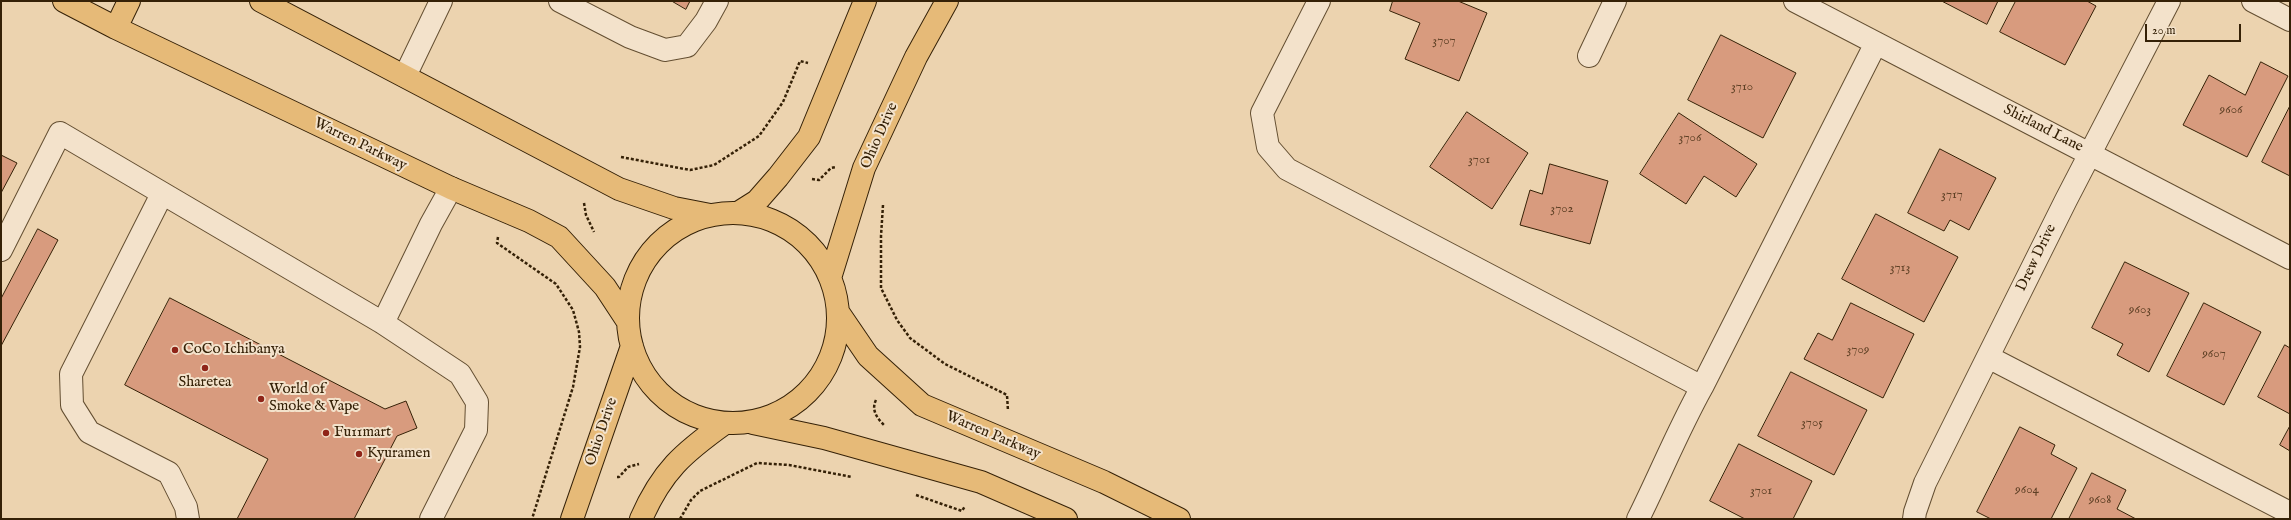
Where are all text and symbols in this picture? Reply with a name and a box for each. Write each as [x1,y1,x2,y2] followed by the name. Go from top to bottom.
[2147,16,2243,42] scale bar
[2152,23,2175,38] text: 20 m
[1432,33,1456,49] house number: 3707
[1731,79,1753,95] house number: 3710
[857,100,903,172] street label: Ohio Drive
[2000,101,2086,157] street label: Shirland Lane
[2219,102,2243,118] house number: 9606
[311,115,409,175] street label: Warren Parkway
[1679,130,1701,146] house number: 3706
[1468,152,1490,168] house number: 3701
[1941,187,1963,203] house number: 3717
[1550,201,1574,217] house number: 3702
[2013,221,2061,295] street label: Drew Drive
[1890,260,1910,276] house number: 3713
[2129,302,2151,318] house number: 9603
[183,341,285,359] place label: CoCo Ichibanya
[1847,342,1869,358] house number: 3709
[170,345,180,355] marker: CoCo Ichibanya
[2202,346,2226,362] house number: 9607
[200,363,210,373] marker: Sharetea
[178,374,232,392] place label: Sharetea
[269,381,359,416] place label: World of Smoke & Vape
[256,394,266,404] marker: World of Smoke & Vape
[582,396,622,468] street label: Ohio Drive
[943,408,1043,464] street label: Warren Parkway
[1801,415,1823,431] house number: 3705
[334,424,391,442] place label: Fu11mart
[321,428,331,438] marker: Fu11mart
[367,445,430,463] place label: Kyuramen
[354,449,364,459] marker: Kyuramen
[2015,482,2039,498] house number: 9604
[1750,483,1772,499] house number: 3701
[2089,492,2111,508] house number: 9608

